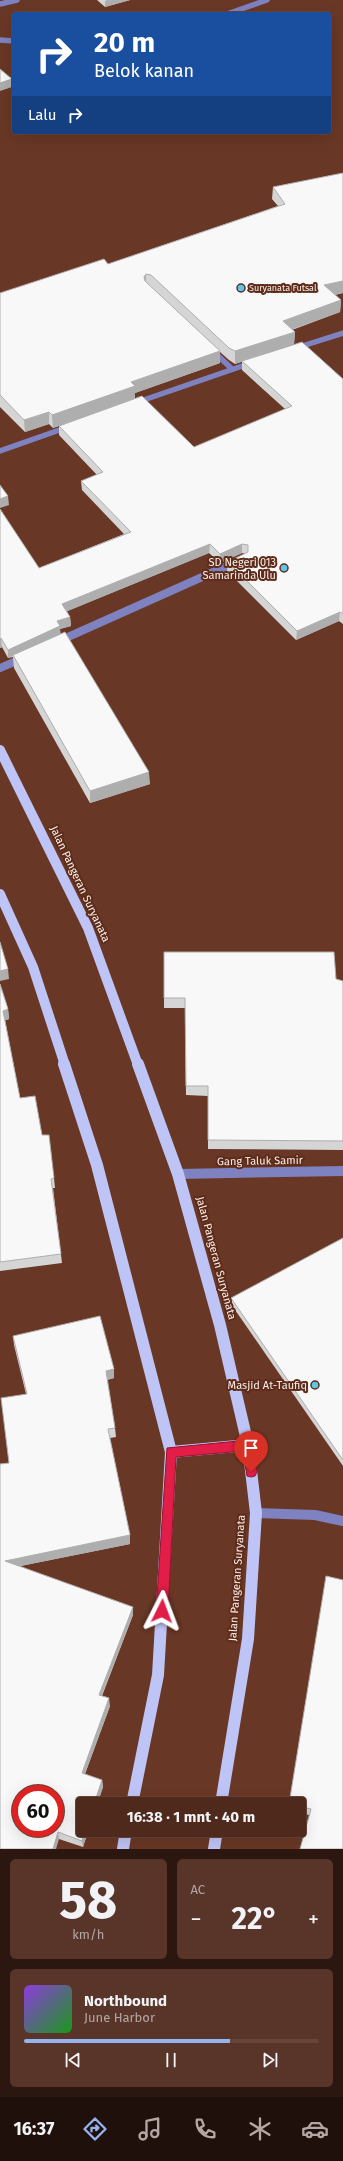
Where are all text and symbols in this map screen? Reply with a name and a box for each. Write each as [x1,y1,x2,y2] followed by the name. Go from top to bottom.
[94,26,155,59] text: 20 m
[28,28,80,80] icon: right
[94,60,194,82] text: Belok kanan
[64,104,86,126] icon: right
[28,106,56,124] text: Lalu
[236,283,246,293] marker: Suryanata Futsal
[249,283,317,293] place label: Suryanata Futsal
[202,556,276,582] place label: SD Negeri 013 Samarinda Ulu
[279,563,289,573] marker: SD Negeri 013 Samarinda Ulu
[47,824,113,944] street label: Jalan Pangeran Suryanata
[217,1154,304,1168] street label: Gang Taluk Samir
[193,1195,239,1321] street label: Jalan Pangeran Suryanata
[228,1379,307,1392] place label: Masjid At-Taufiq
[310,1380,320,1390] marker: Masjid At-Taufiq
[234,1431,268,1472] pin
[240,1437,262,1459] icon: arrive
[226,1514,248,1642] street label: Jalan Pangeran Suryanata
[141,1590,183,1632] position arrow
[12,1785,64,1837] speed limit sign: 60
[127,1808,255,1826] text: 16:38 · 1 mnt · 40 m
[59,1869,117,1932] text: 58
[191,1882,205,1897] text: AC
[231,1901,278,1937] text: 22°
[191,1906,202,1933] text: −
[308,1906,319,1933] text: +
[72,1927,104,1942] text: km/h
[84,1992,167,2010] text: Northbound
[84,2010,155,2025] text: June Harbor
[62,2049,84,2071] icon: previous
[160,2049,182,2071] icon: pause
[259,2049,281,2071] icon: next
[81,2115,109,2143] icon: directions
[136,2115,164,2143] icon: music
[191,2115,219,2143] icon: phone
[246,2115,274,2143] icon: climate
[301,2115,329,2143] icon: car
[14,2118,54,2140] text: 16:37

